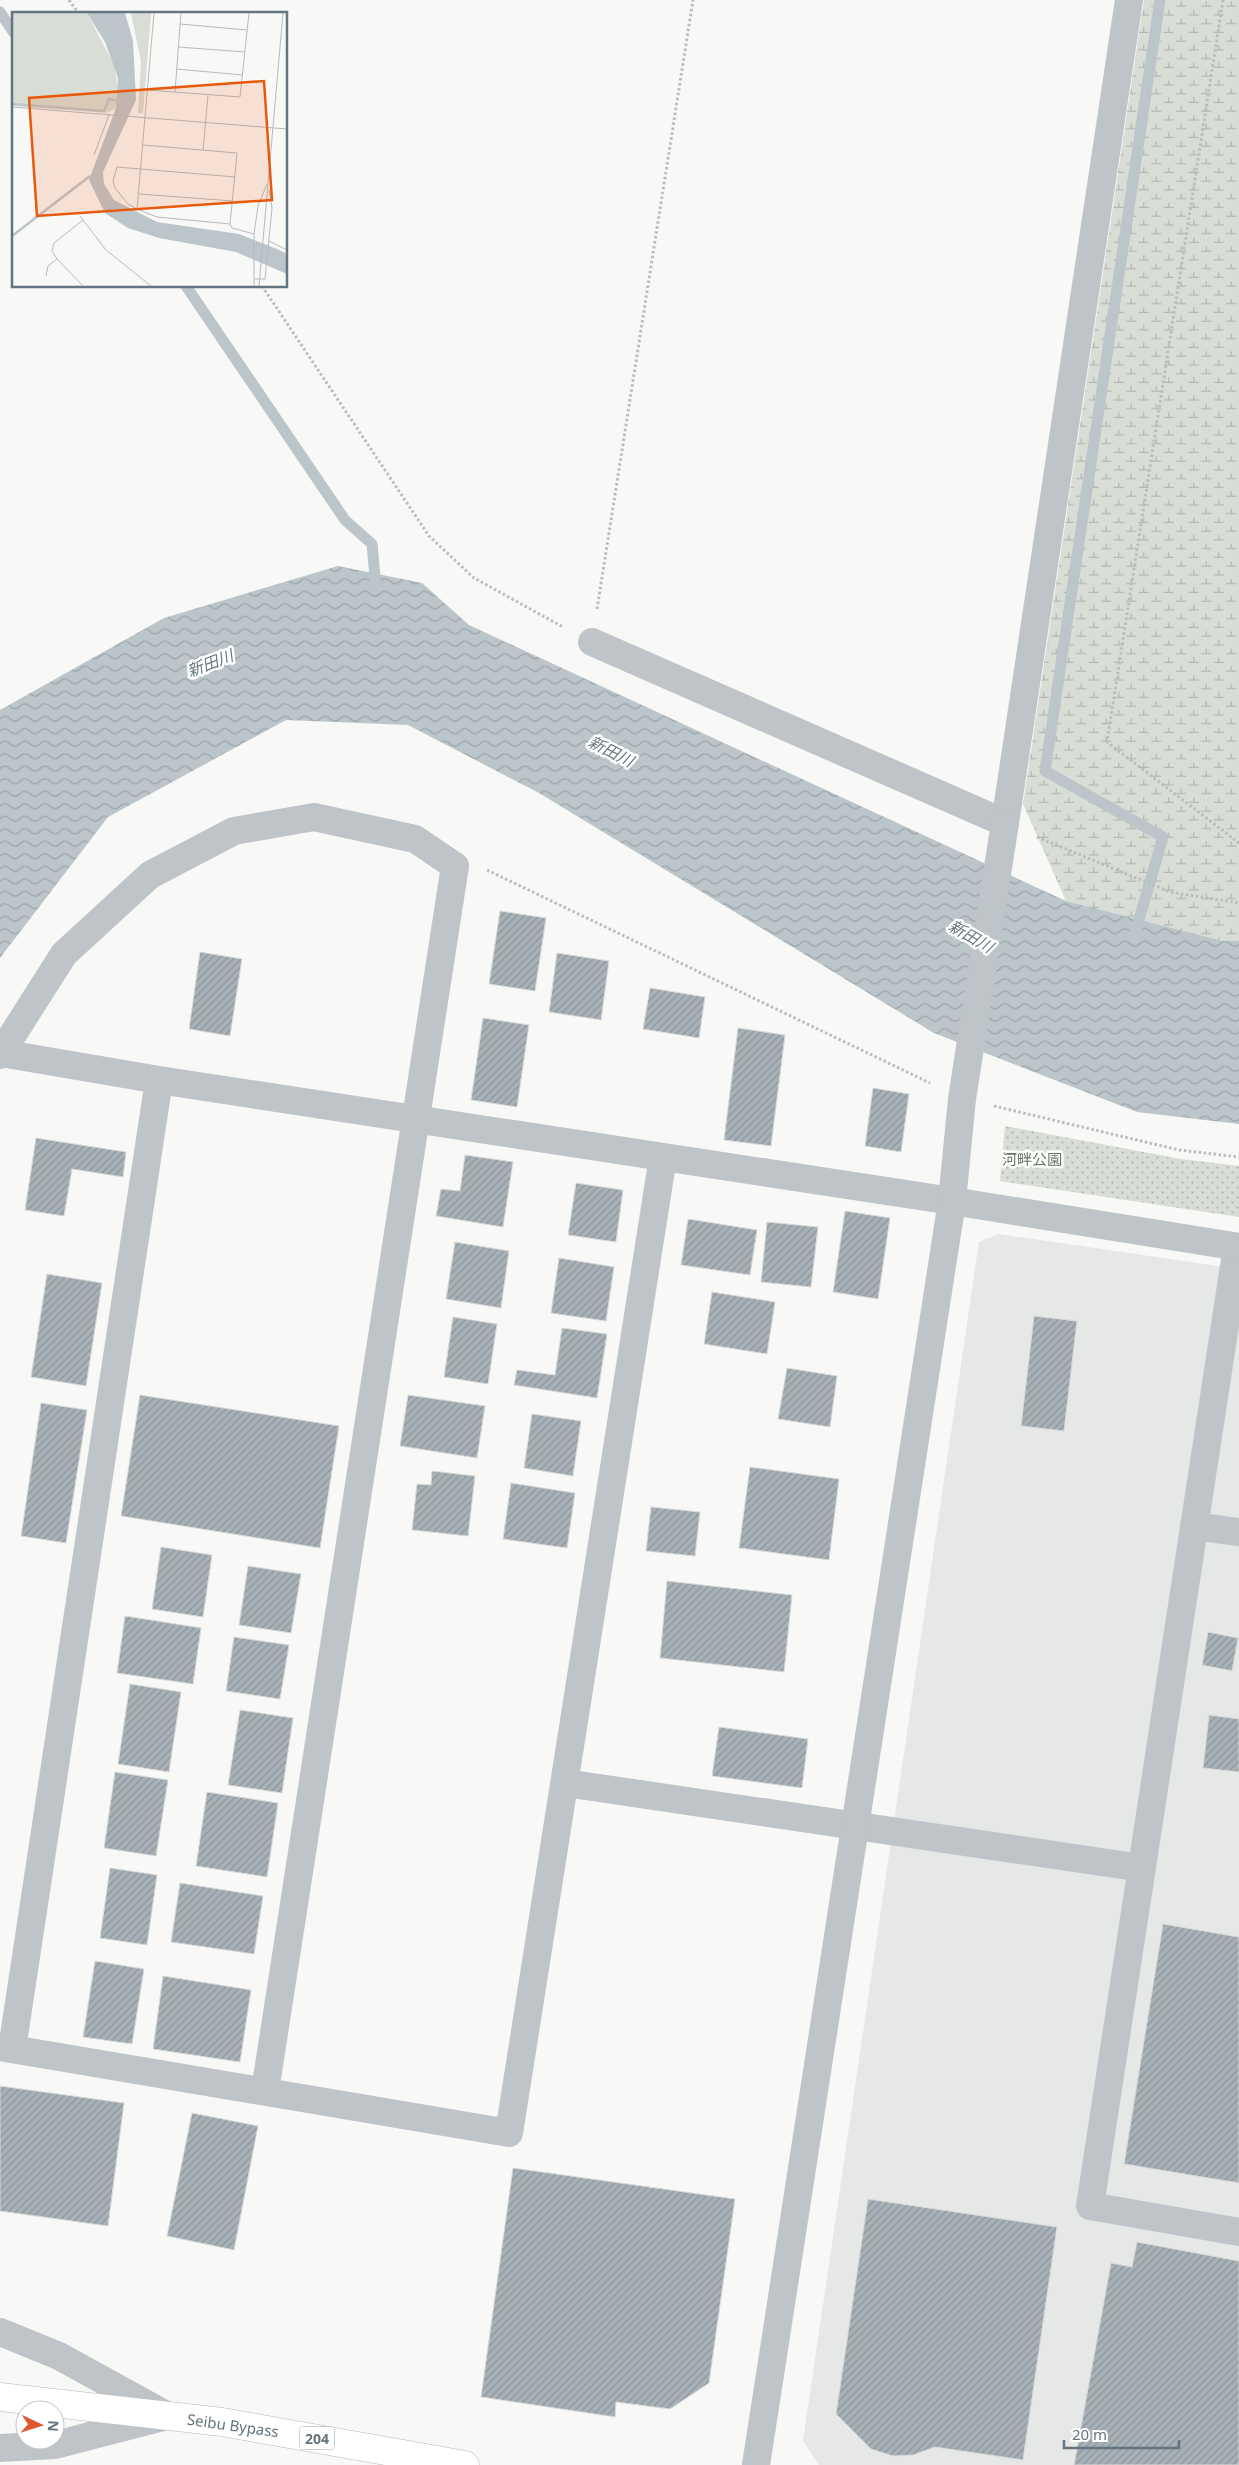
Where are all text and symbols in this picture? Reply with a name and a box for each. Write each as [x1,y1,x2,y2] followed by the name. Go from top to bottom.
[12,12,288,288] inset map
[184,643,238,682] water label: 新田川
[585,730,639,773] water label: 新田川
[945,914,999,959] water label: 新田川
[1002,1149,1062,1169] park label: 河畔公園
[15,2400,65,2450] north arrow
[186,2409,280,2441] street label: Seibu Bypass
[1064,2418,1179,2450] scale bar
[44,2420,63,2432] text: N
[1072,2424,1107,2444] text: 20 m
[300,2426,334,2450] road number: 204

